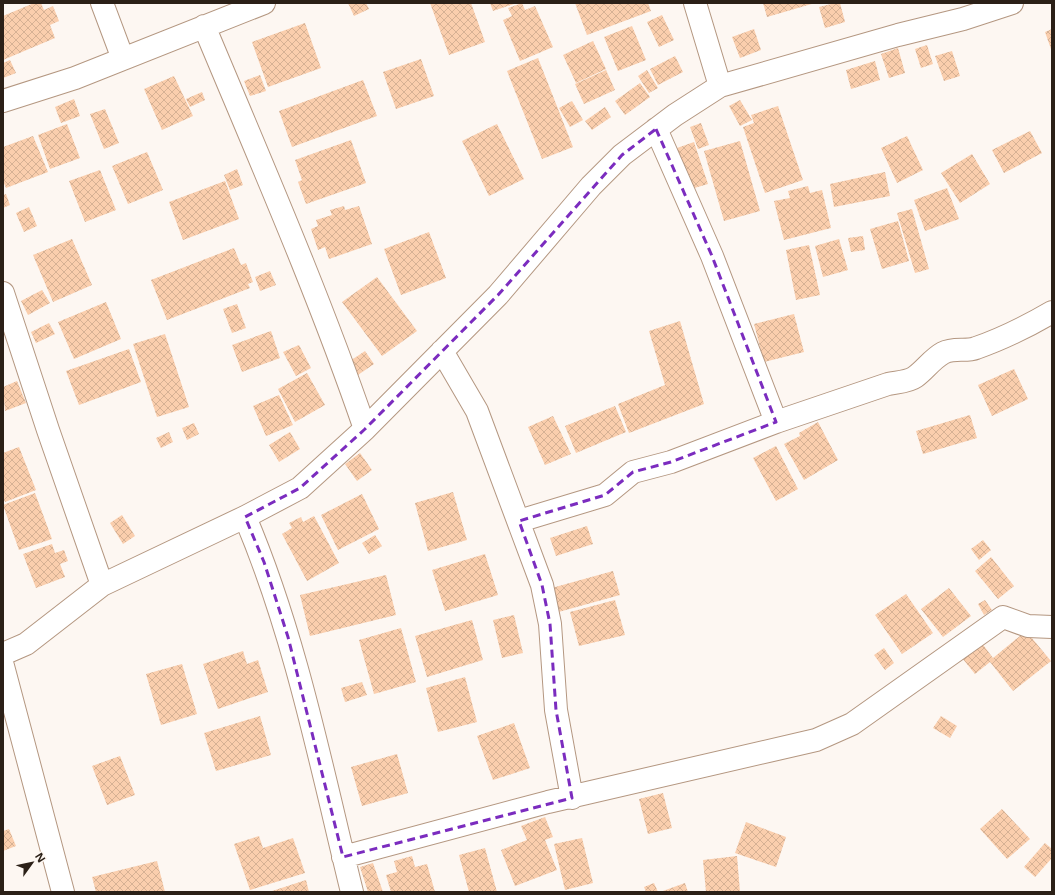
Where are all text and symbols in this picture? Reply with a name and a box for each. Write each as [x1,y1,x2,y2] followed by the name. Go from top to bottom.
[12,843,52,883] north arrow
[32,849,50,865] text: N

